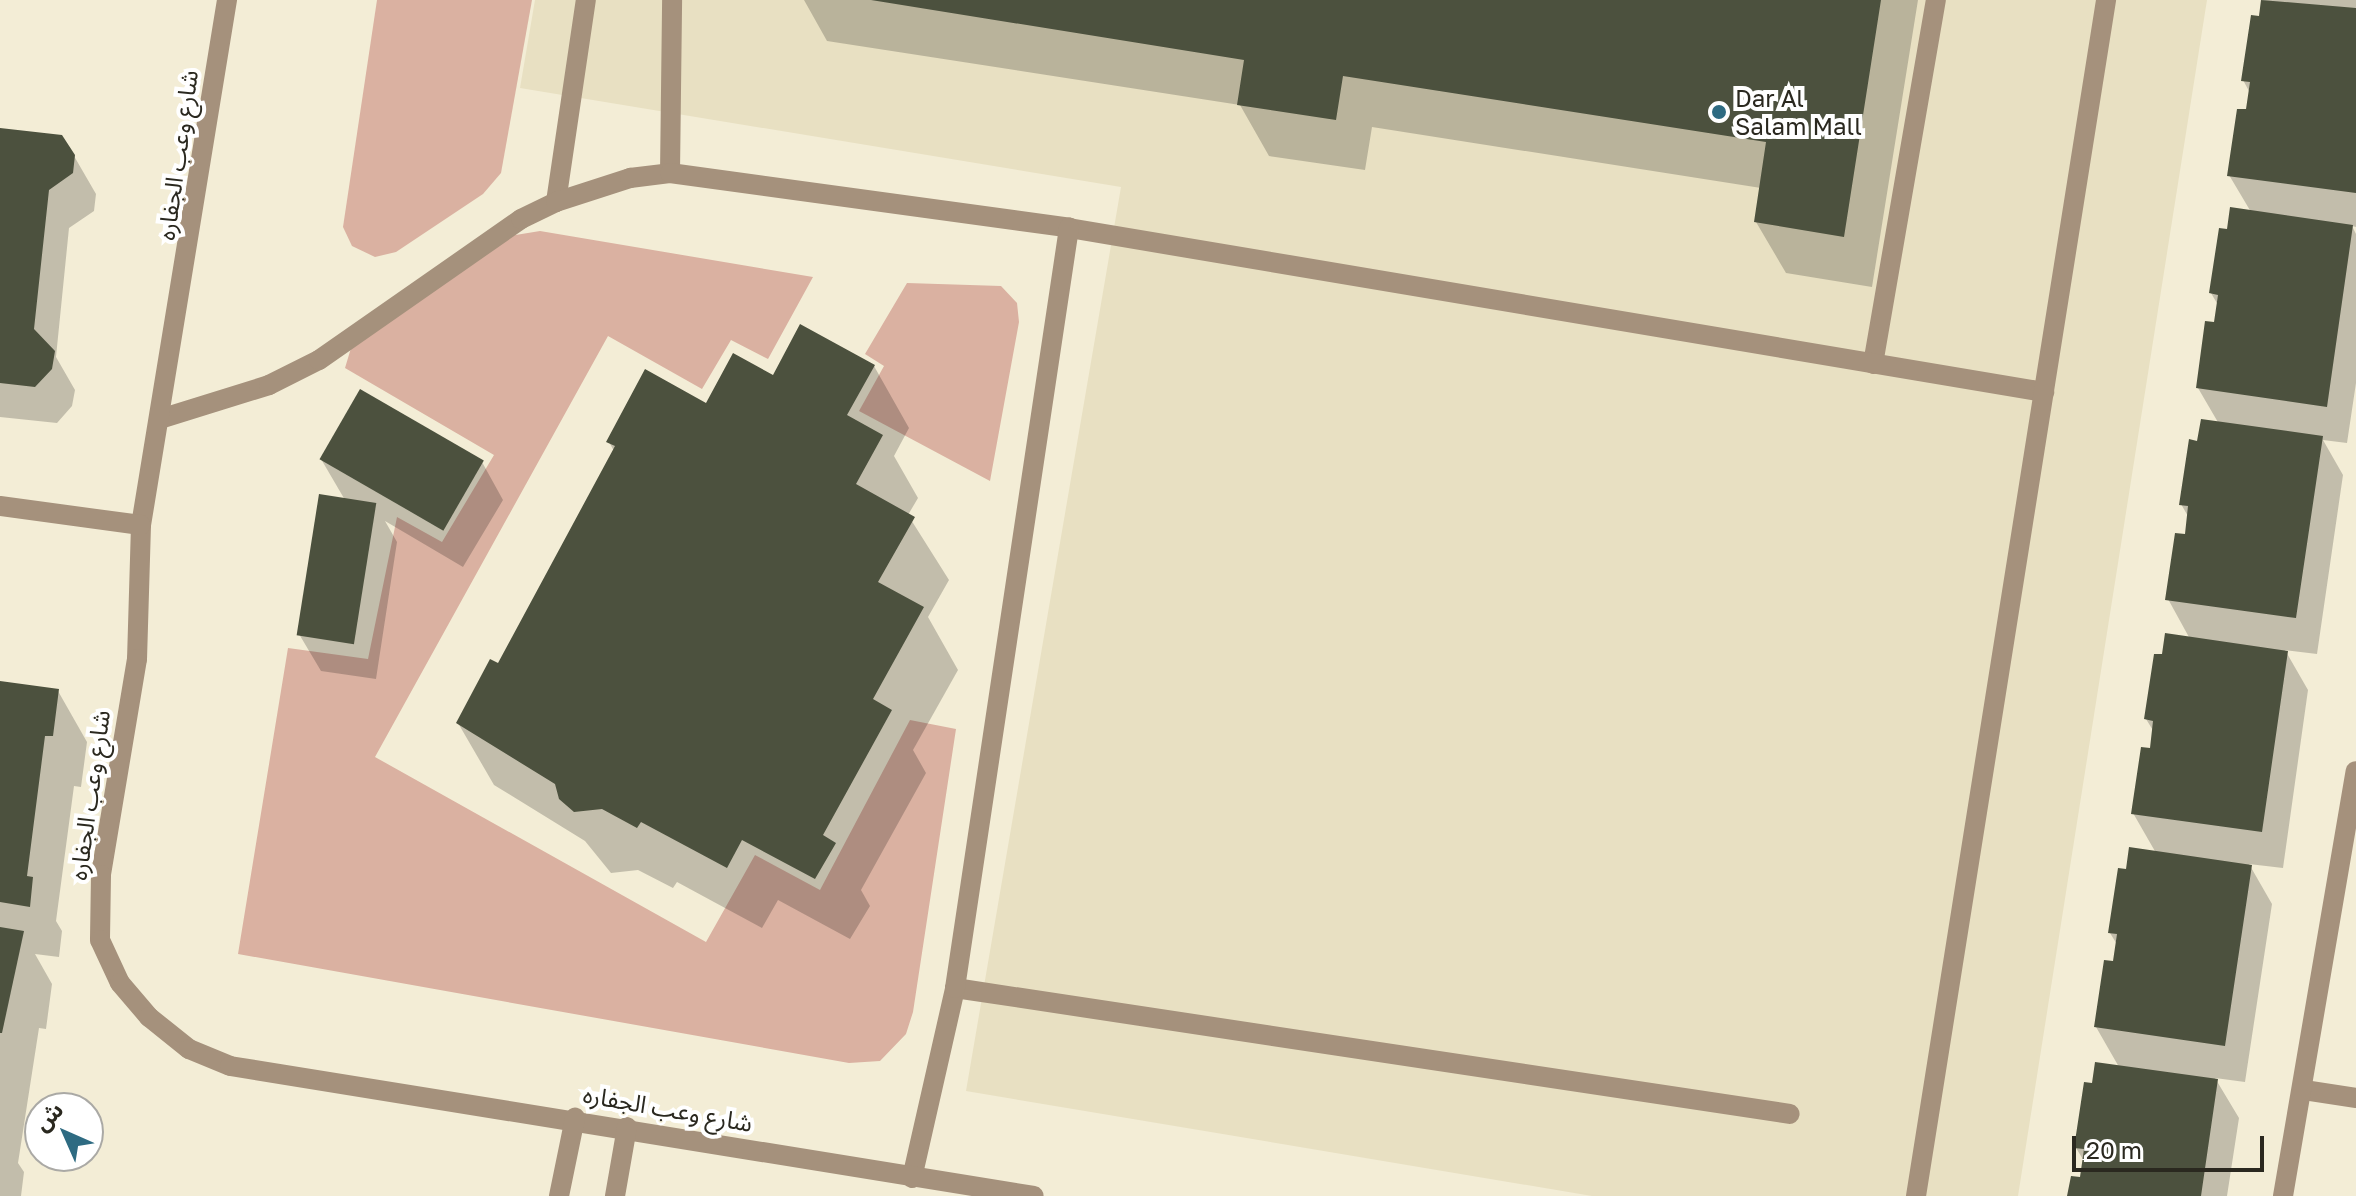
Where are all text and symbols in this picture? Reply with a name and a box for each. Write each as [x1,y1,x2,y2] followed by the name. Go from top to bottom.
[151,68,203,242] street label: شارع وعب الجفاره
[1735,84,1862,140] place label: Dar Al Salam Mall
[1710,103,1728,121] marker: Dar Al Salam Mall
[63,708,115,882] street label: شارع وعب الجفاره
[581,1079,755,1137] street label: شارع وعب الجفاره
[24,1092,104,1172] north arrow
[28,1096,68,1136] text: ش
[2076,1120,2268,1170] scale bar
[2086,1135,2142,1164] text: 20 m

